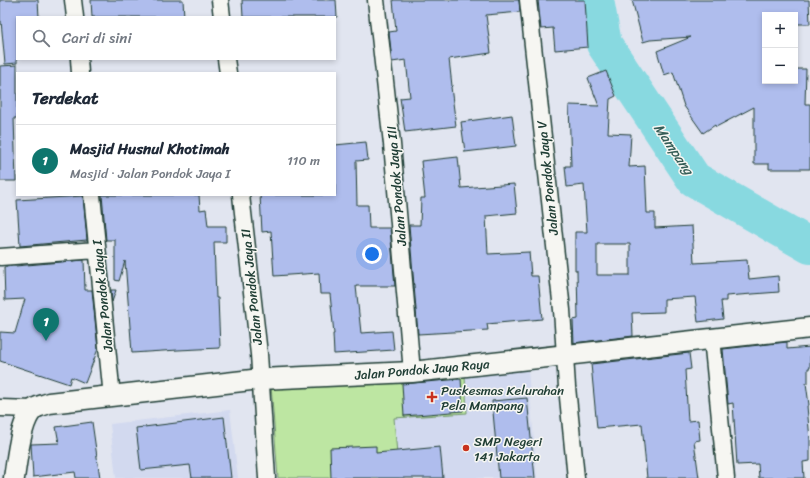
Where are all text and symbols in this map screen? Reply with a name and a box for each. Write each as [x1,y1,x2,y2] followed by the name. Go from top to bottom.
[762,12,798,84] map controls
[762,12,798,48] button: +
[16,16,336,60] search box
[62,25,132,51] text: Cari di sini
[30,27,52,49] icon: search
[762,48,798,84] button: −
[32,83,98,113] text: Terdekat
[530,118,565,237] street label: Jalan Pondok Jaya V
[647,118,701,182] water label: Mampang
[380,125,413,248] street label: Jalan Pondok Jaya III
[70,136,230,162] text: Masjid Husnul Khotimah
[42,149,48,172] text: 1
[287,149,320,172] text: 110 m
[70,162,230,185] text: Masjid · Jalan Pondok Jaya I
[234,228,269,347] street label: Jalan Pondok Jaya II
[85,238,120,354] street label: Jalan Pondok Jaya I
[362,244,382,264] your location
[33,308,59,341] pin: 1
[353,352,491,387] street label: Jalan Pondok Jaya Raya
[441,379,564,417] place label: Puskesmas Kelurahan Pela Mampang
[426,391,438,403] marker: Puskesmas Kelurahan Pela Mampang
[474,430,542,468] place label: SMP Negeri 141 Jakarta
[461,443,471,453] marker: SMP Negeri 141 Jakarta

